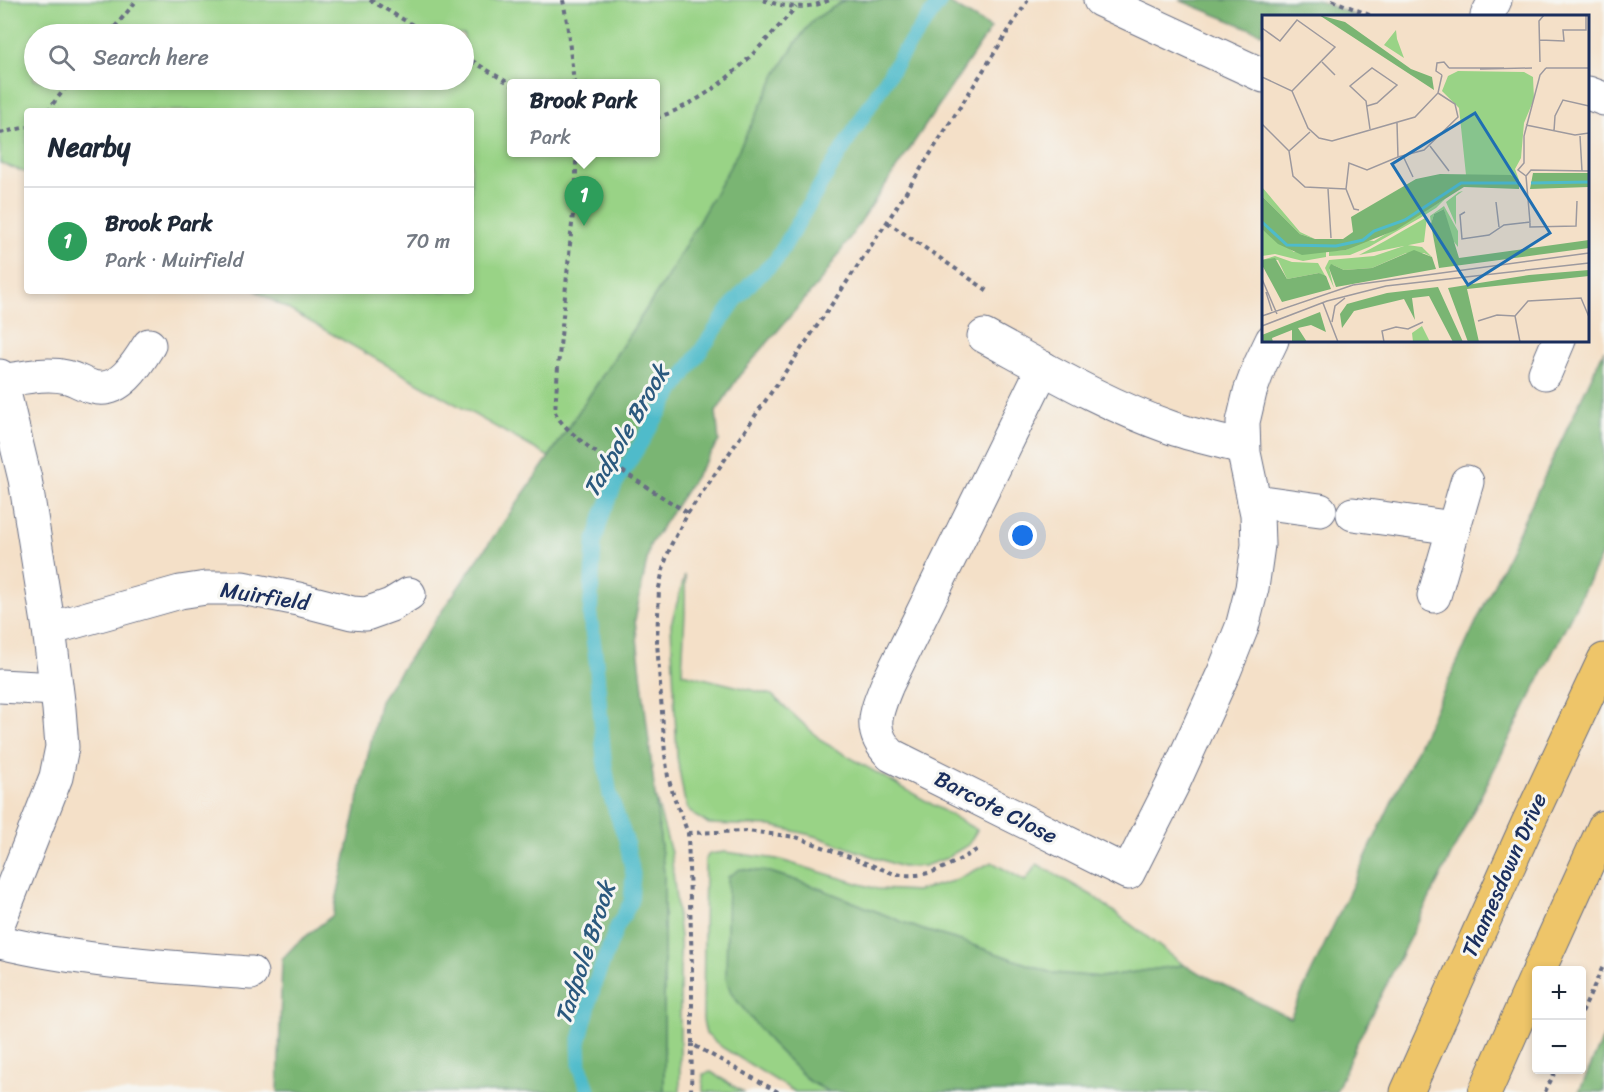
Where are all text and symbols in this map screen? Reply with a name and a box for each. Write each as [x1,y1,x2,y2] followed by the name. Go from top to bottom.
[1262,15,1589,342] inset map
[24,24,474,90] search box
[93,38,209,77] text: Search here
[45,41,78,74] icon: search
[507,79,660,157] popup
[530,81,637,120] text: Brook Park
[530,120,571,155] text: Park
[48,124,130,170] text: Nearby
[564,176,604,226] pin: 1
[105,204,212,243] text: Brook Park
[63,224,72,259] text: 1
[405,224,450,259] text: 70 m
[105,243,243,278] text: Park · Muirfield
[571,354,683,505] water label: Tadpole Brook
[1008,521,1037,550] your location
[218,570,314,622] street label: Muirfield
[927,759,1065,855] street label: Barcote Close
[1450,786,1558,964] street label: Thamesdown Drive
[542,873,629,1030] water label: Tadpole Brook
[1532,966,1586,1074] map controls
[1532,966,1586,1020] button: +
[1532,1020,1586,1074] button: −

